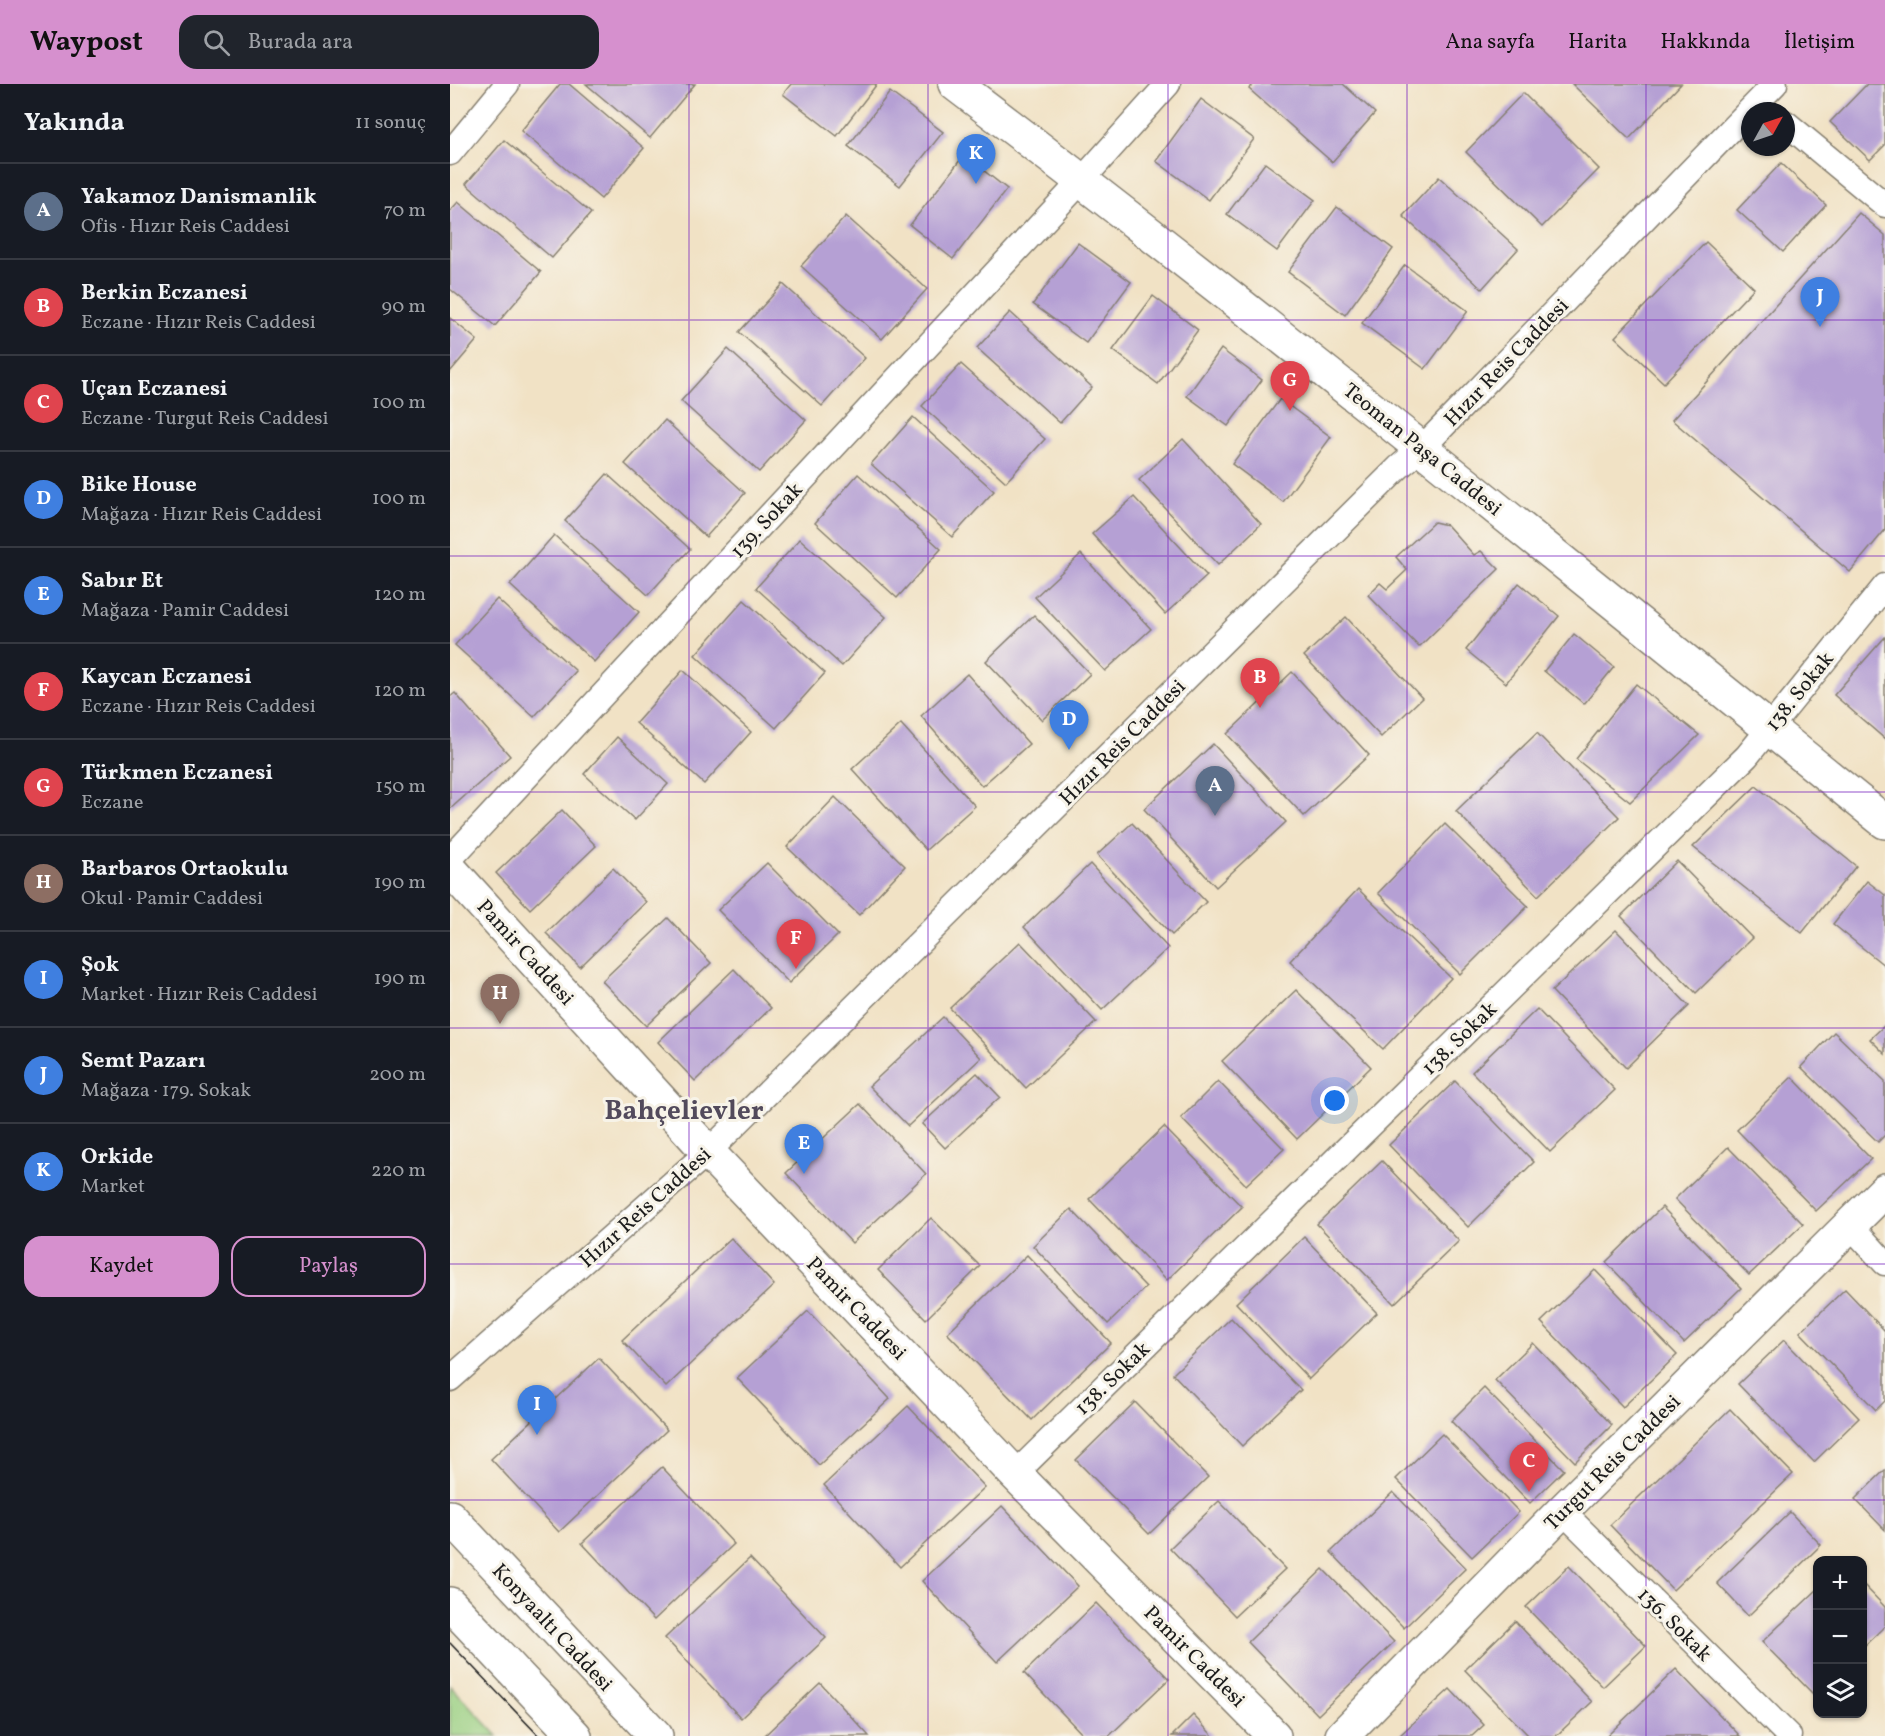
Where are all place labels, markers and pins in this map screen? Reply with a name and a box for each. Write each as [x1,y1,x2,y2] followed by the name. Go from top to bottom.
[956,135,996,184] pin: K
[1800,278,1840,327] pin: J
[1270,362,1310,411] pin: G
[1240,658,1280,708] pin: B
[1050,700,1088,750] pin: D
[1196,766,1234,816] pin: A
[776,920,816,969] pin: F
[481,974,520,1024] pin: H
[784,1124,824,1174] pin: E
[518,1386,556,1435] pin: I
[1510,1442,1548,1492] pin: C

